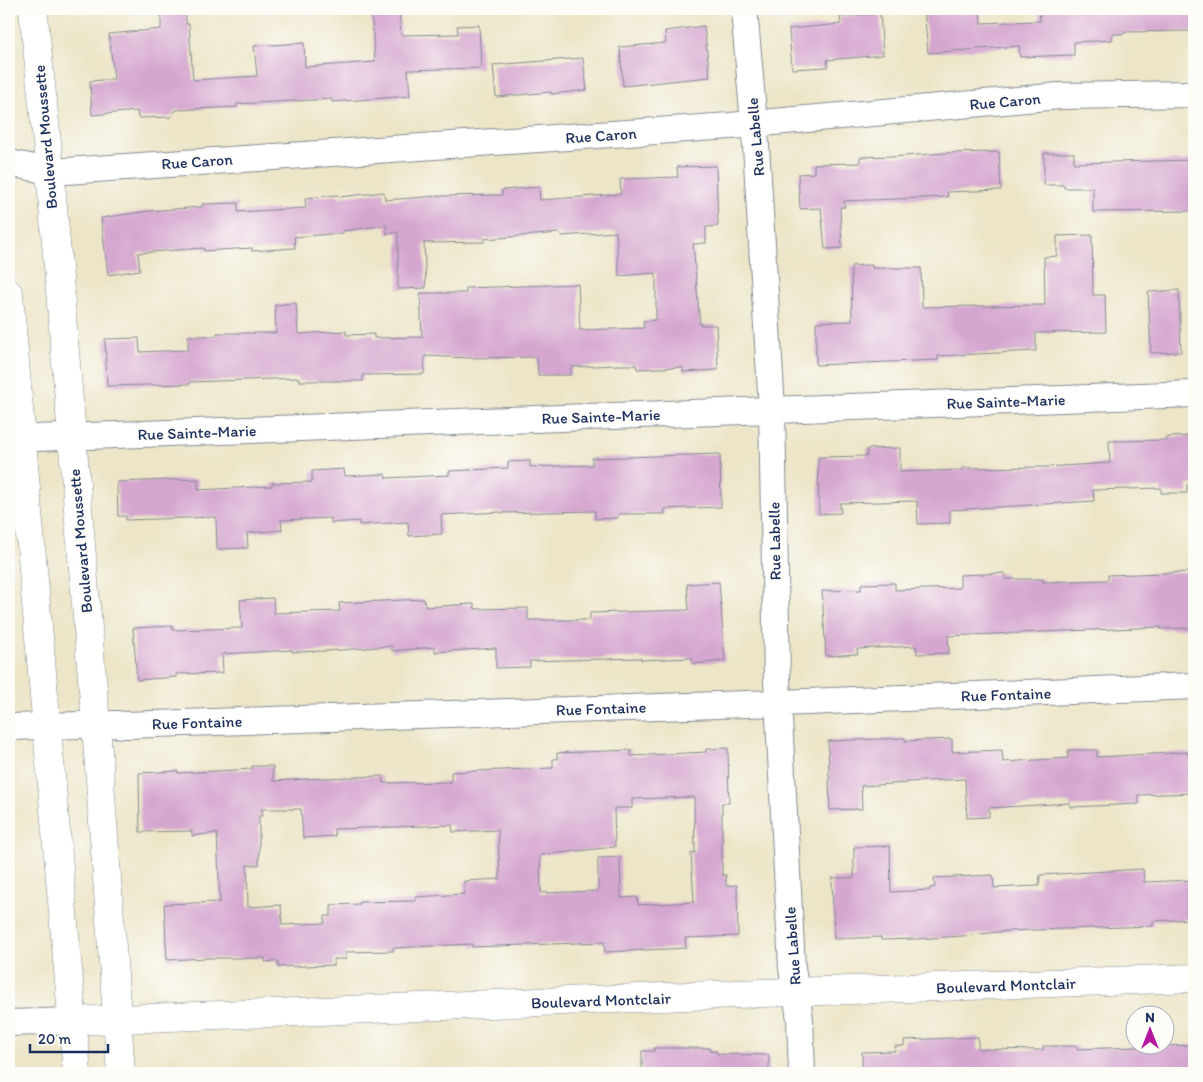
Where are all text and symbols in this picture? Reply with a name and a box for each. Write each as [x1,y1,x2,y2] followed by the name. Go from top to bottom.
[30,64,61,210] street label: Boulevard Moussette
[969,89,1042,114] street label: Rue Caron
[743,97,768,177] street label: Rue Labelle
[565,124,638,147] street label: Rue Caron
[161,150,234,173] street label: Rue Caron
[946,390,1066,413] street label: Rue Sainte-Marie
[541,405,661,428] street label: Rue Sainte-Marie
[137,421,257,444] street label: Rue Sainte-Marie
[65,468,96,614] street label: Boulevard Moussette
[764,501,785,581] street label: Rue Labelle
[961,683,1052,706] street label: Rue Fontaine
[556,697,647,720] street label: Rue Fontaine
[152,711,243,734] street label: Rue Fontaine
[780,906,805,986] street label: Rue Labelle
[936,974,1077,997] street label: Boulevard Montclair
[531,989,672,1012] street label: Boulevard Montclair
[1126,1004,1176,1054] north arrow
[1145,1009,1155,1026] text: N
[30,1022,108,1054] scale bar
[38,1030,72,1048] text: 20 m

